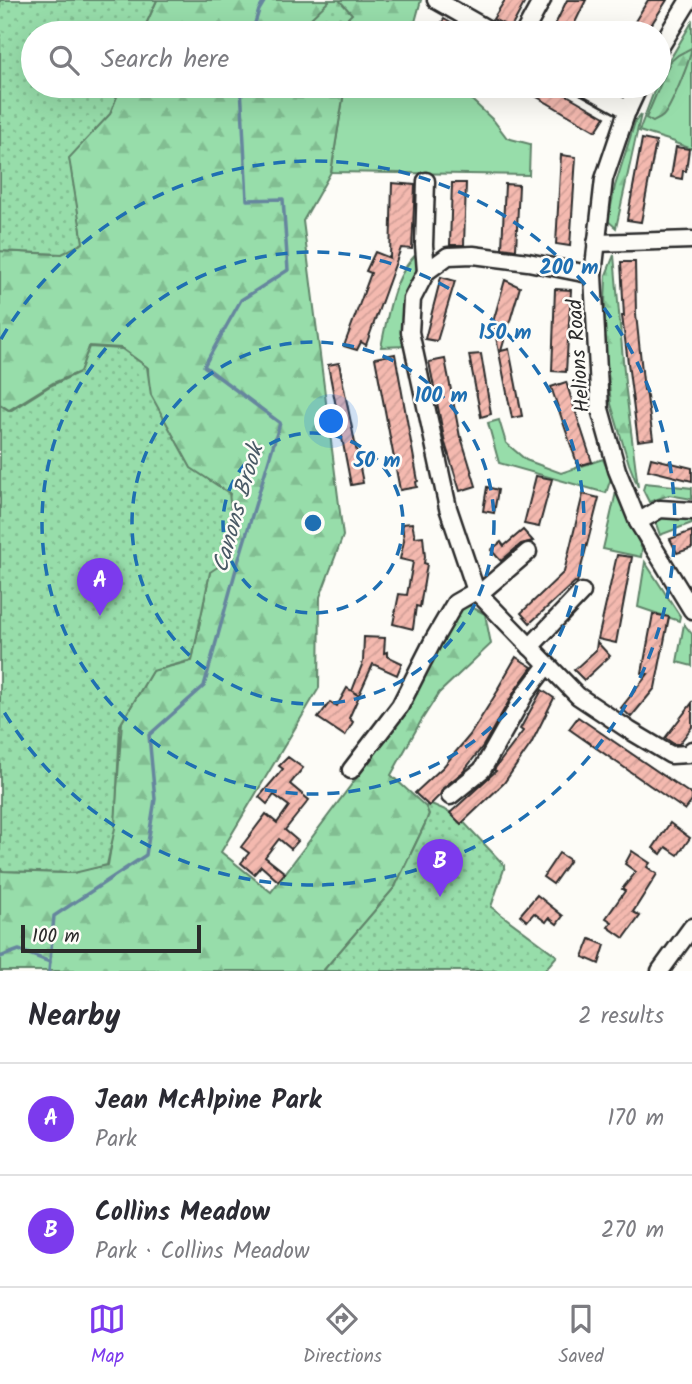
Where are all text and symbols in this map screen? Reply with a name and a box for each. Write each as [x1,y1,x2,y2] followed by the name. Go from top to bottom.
[21,21,671,98] search box
[101,39,229,81] text: Search here
[45,41,83,79] icon: search
[539,252,599,285] text: 200 m
[559,297,600,414] street label: Helions Road
[478,317,532,350] text: 150 m
[414,380,468,413] text: 100 m
[314,404,348,438] your location
[203,437,275,577] water label: Canons Brook
[353,445,400,478] text: 50 m
[301,511,325,535] centre of rings
[77,558,123,616] pin: A
[417,839,463,897] pin: B
[21,922,201,954] scale bar
[32,922,80,952] text: 100 m
[28,993,120,1041] text: Nearby
[578,999,664,1035] text: 2 results
[95,1080,321,1122] text: Jean McAlpine Park
[44,1101,58,1137] text: A
[607,1101,664,1137] text: 170 m
[95,1122,137,1158] text: Park
[95,1192,270,1234] text: Collins Meadow
[44,1213,58,1249] text: B
[601,1213,664,1249] text: 270 m
[95,1234,309,1270] text: Park · Collins Meadow
[88,1300,126,1372] tab: Map
[303,1300,382,1372] tab: Directions
[559,1300,604,1372] tab: Saved

